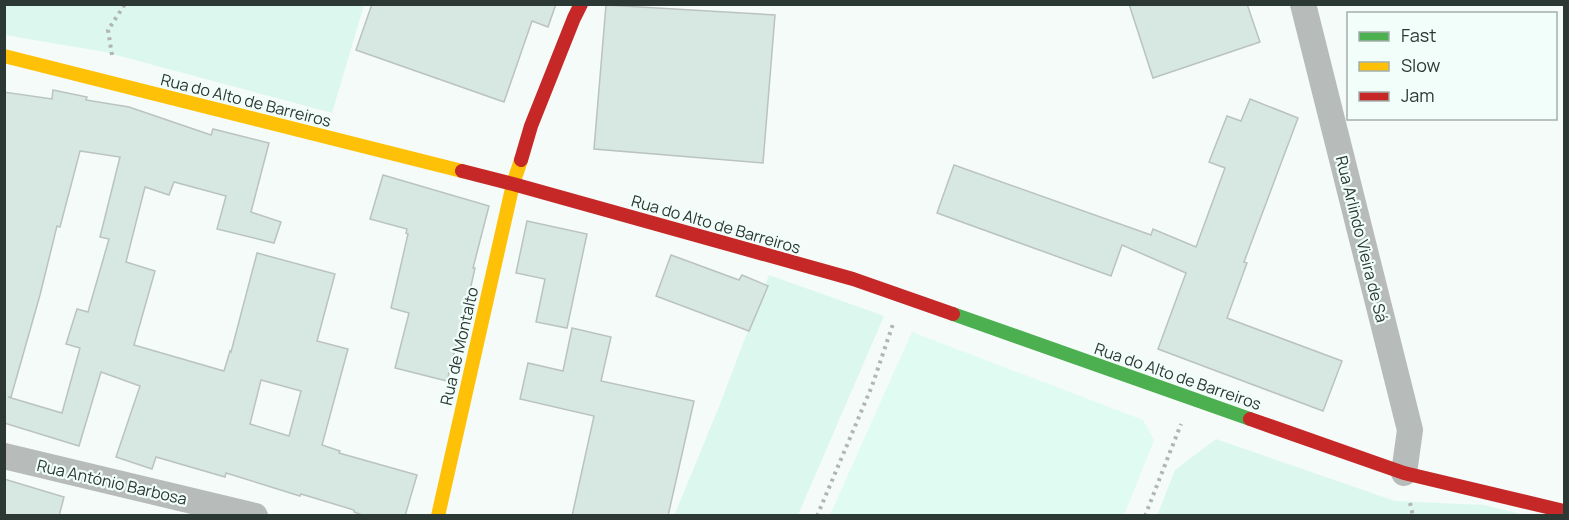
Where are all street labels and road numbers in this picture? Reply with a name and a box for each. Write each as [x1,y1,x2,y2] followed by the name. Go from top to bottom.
[158,68,334,132] street label: Rua do Alto de Barreiros
[1331,153,1393,325] street label: Rua Arlindo Vieira de Sá
[629,189,803,259] street label: Rua do Alto de Barreiros
[435,285,483,407] street label: Rua de Montalto
[1092,337,1264,415] street label: Rua do Alto de Barreiros
[35,454,189,510] street label: Rua António Barbosa

